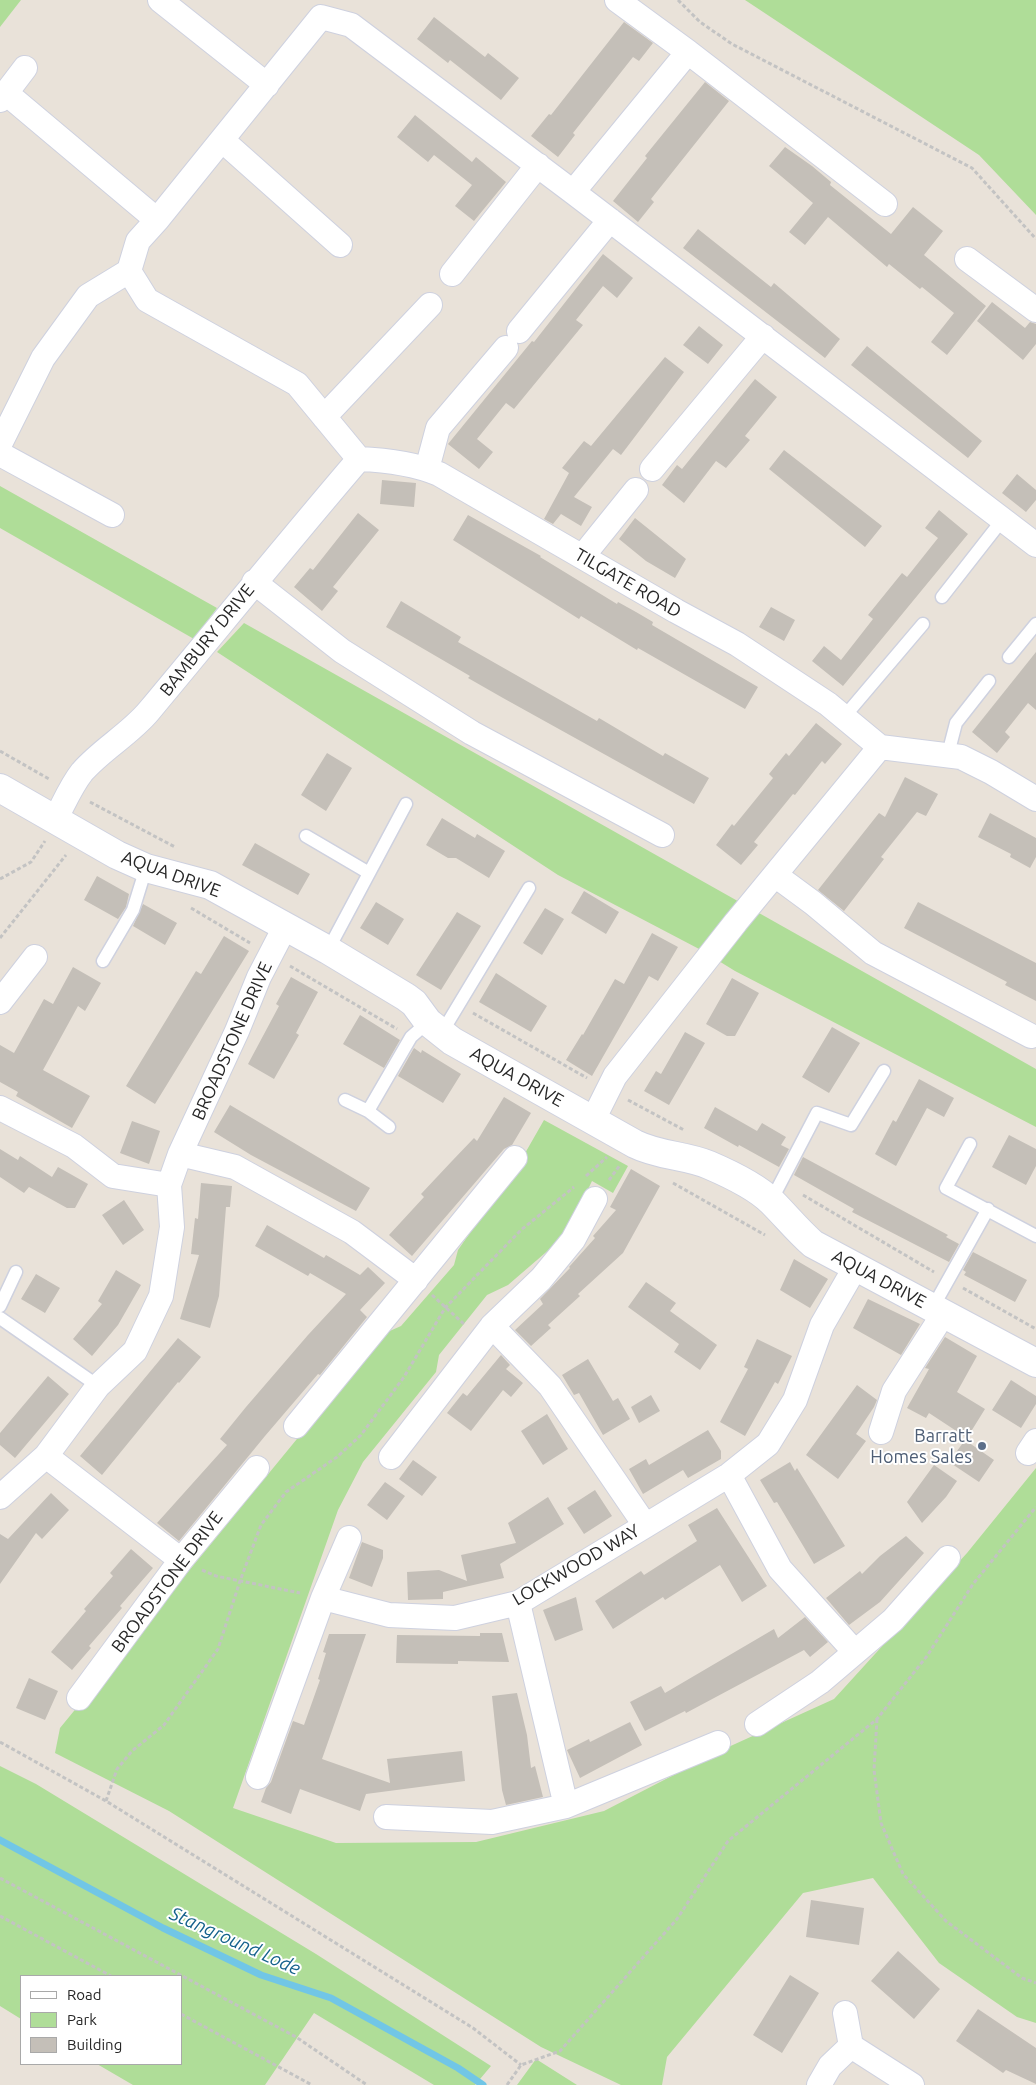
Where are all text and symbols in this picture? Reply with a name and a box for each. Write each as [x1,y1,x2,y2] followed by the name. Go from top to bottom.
[571,544,685,622] street label: TILGATE ROAD
[155,580,259,700] street label: BAMBURY DRIVE
[119,846,223,902] street label: AQUA DRIVE
[187,958,277,1124] street label: BROADSTONE DRIVE
[466,1042,568,1112] street label: AQUA DRIVE
[828,1245,930,1313] street label: AQUA DRIVE
[870,1425,972,1468] place label: Barratt Homes Sales
[976,1440,988,1452] marker: Barratt Homes Sales
[107,1507,227,1657] street label: BROADSTONE DRIVE
[509,1520,643,1610] street label: LOCKWOOD WAY
[166,1902,304,1980] water label: Stanground Lode
[20,1975,182,2065] legend
[67,1986,102,2003] text: Road
[67,2011,97,2028] text: Park
[67,2036,122,2053] text: Building

